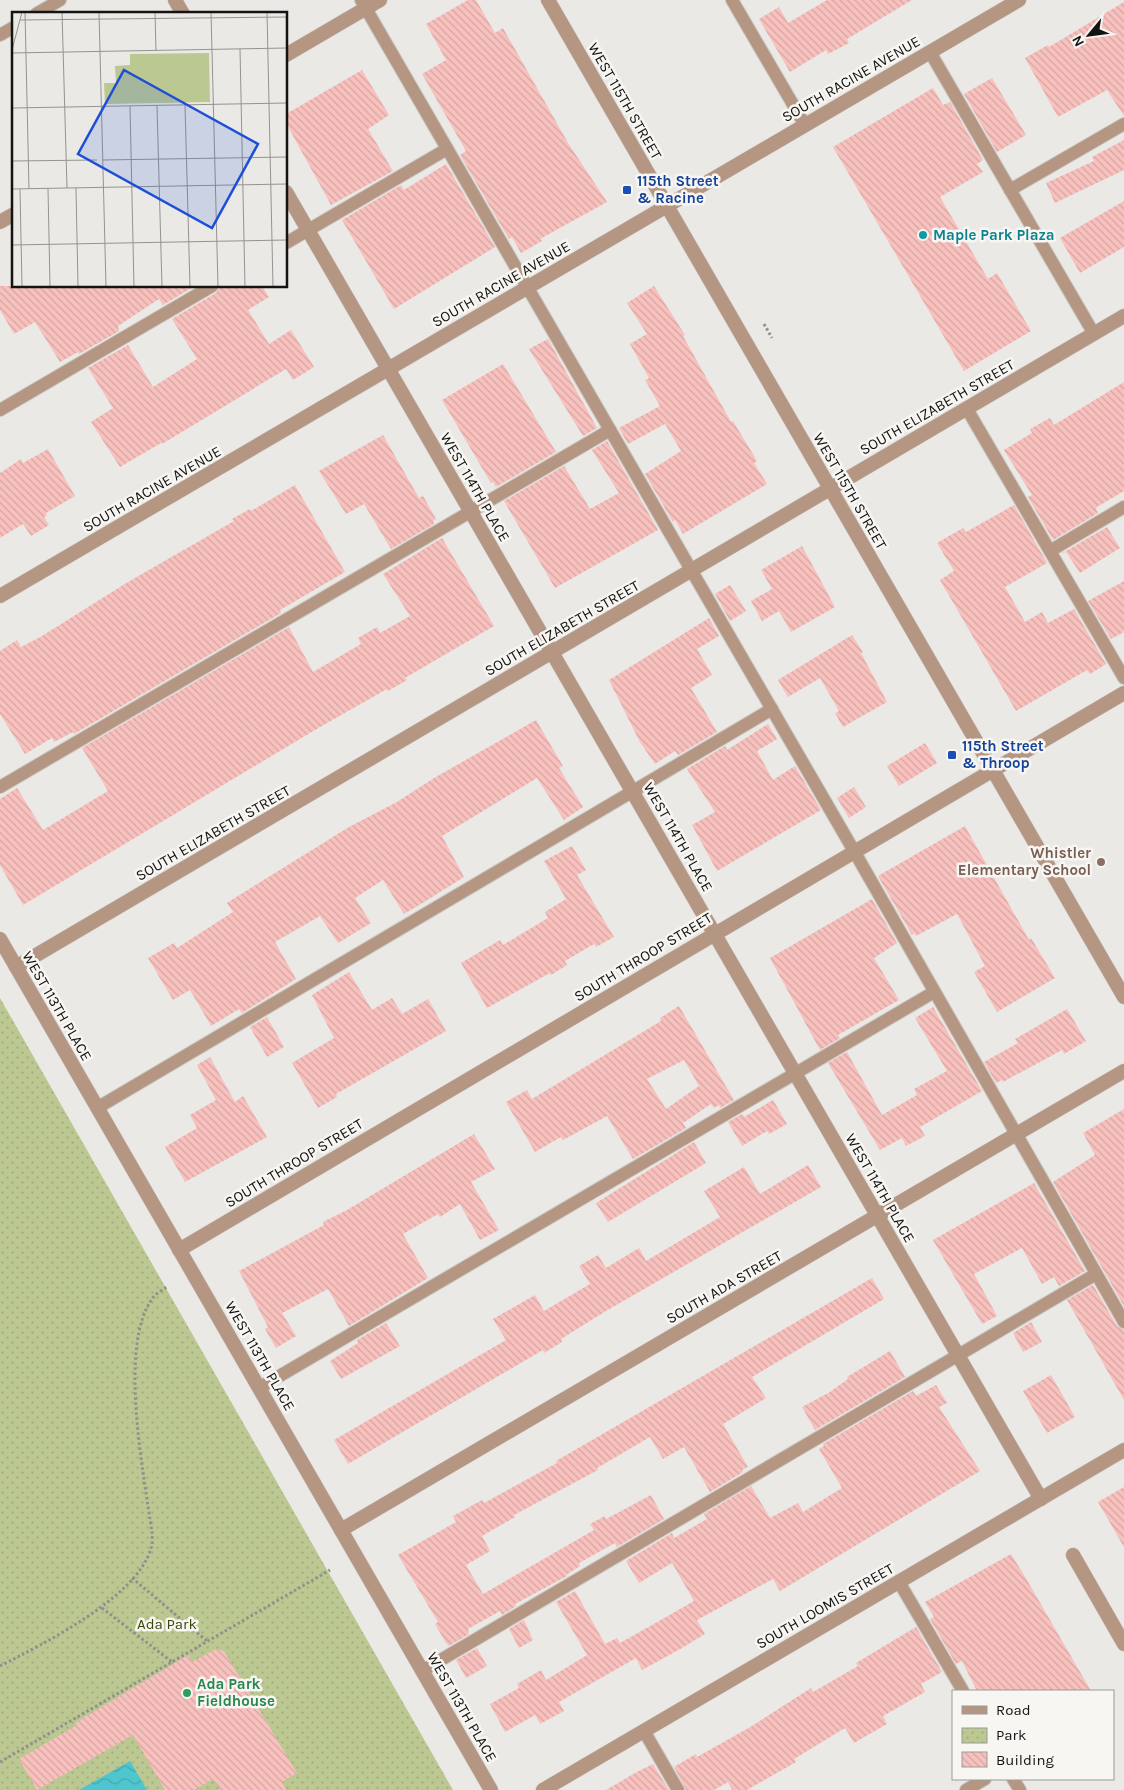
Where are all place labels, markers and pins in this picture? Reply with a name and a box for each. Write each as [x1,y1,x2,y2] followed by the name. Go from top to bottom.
[637,172,719,207] place label: 115th Street & Racine
[621,184,633,196] marker: 115th Street & Racine
[933,226,1055,244] place label: Maple Park Plaza
[917,229,929,241] marker: Maple Park Plaza
[962,737,1044,772] place label: 115th Street & Throop
[946,749,958,761] marker: 115th Street & Throop
[958,844,1091,879] place label: Whistler Elementary School
[1095,856,1107,868] marker: Whistler Elementary School
[197,1675,275,1710] place label: Ada Park Fieldhouse
[181,1687,193,1699] marker: Ada Park Fieldhouse

